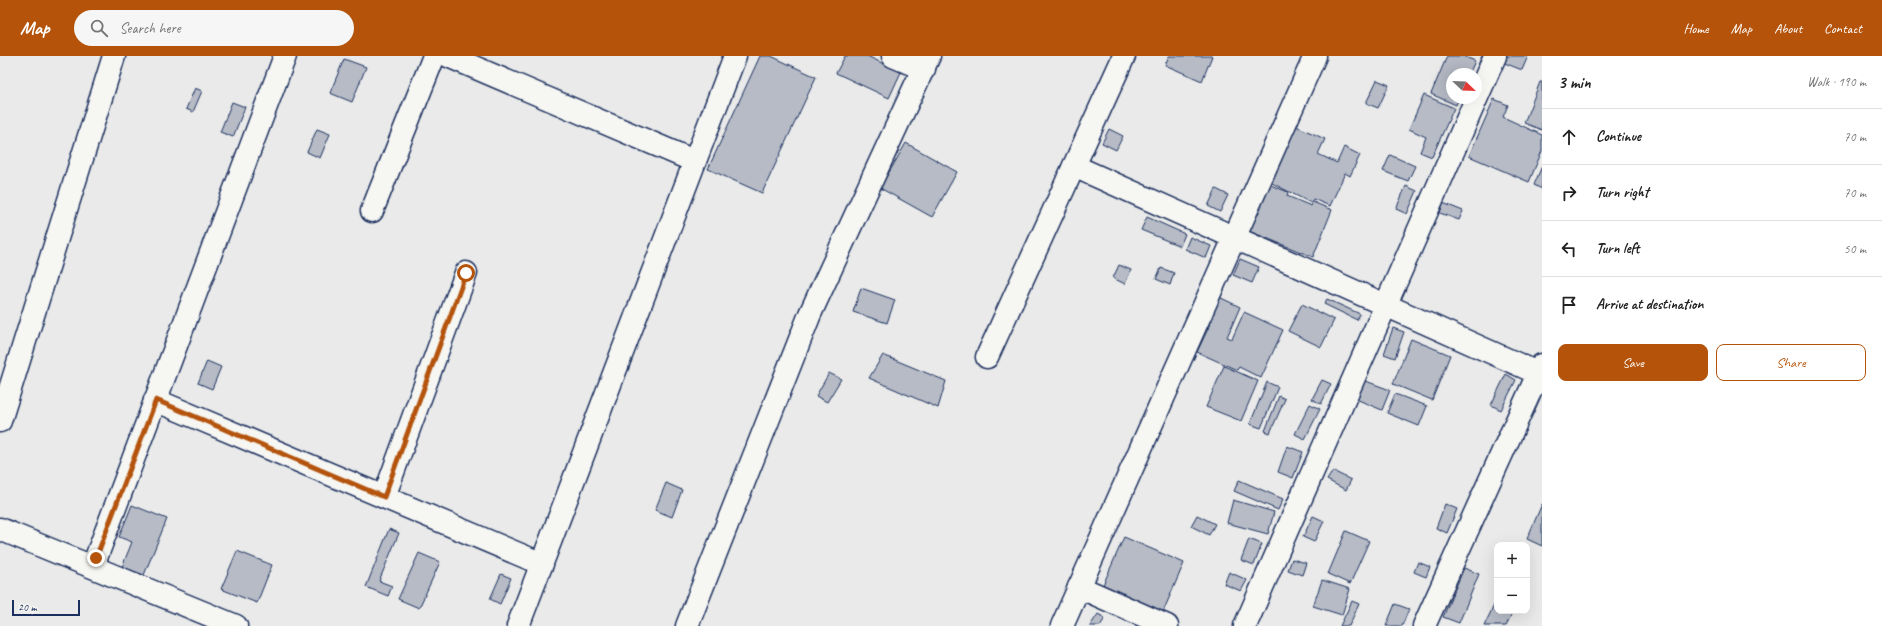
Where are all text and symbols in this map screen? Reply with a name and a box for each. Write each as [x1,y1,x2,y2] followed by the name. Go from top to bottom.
[74,10,354,46] search box
[20,16,50,40] text: Map
[88,17,110,39] icon: search
[120,19,181,38] text: Search here
[1683,20,1709,37] text: Home
[1731,20,1752,37] text: Map
[1774,20,1802,37] text: About
[1824,20,1862,37] text: Contact
[1446,68,1482,104] north arrow
[1558,72,1591,93] text: 3 min
[1807,74,1866,90] text: Walk · 190 m
[1558,126,1580,148] icon: ahead
[1596,127,1641,146] text: Continue
[1844,129,1866,145] text: 70 m
[1558,182,1580,204] icon: right
[1596,183,1649,202] text: Turn right
[1844,185,1866,201] text: 70 m
[1558,238,1580,260] icon: left
[1596,239,1639,258] text: Turn left
[1844,241,1866,257] text: 50 m
[457,264,475,282] route start
[1558,294,1580,316] icon: arrive
[1596,295,1703,314] text: Arrive at destination
[1558,344,1708,381] button: Save
[1716,344,1866,381] button: Share
[1494,542,1530,614] map controls
[1494,542,1530,578] button: +
[87,549,105,567] route end
[1494,578,1530,614] button: −
[12,598,80,617] scale bar
[18,600,37,614] text: 20 m

